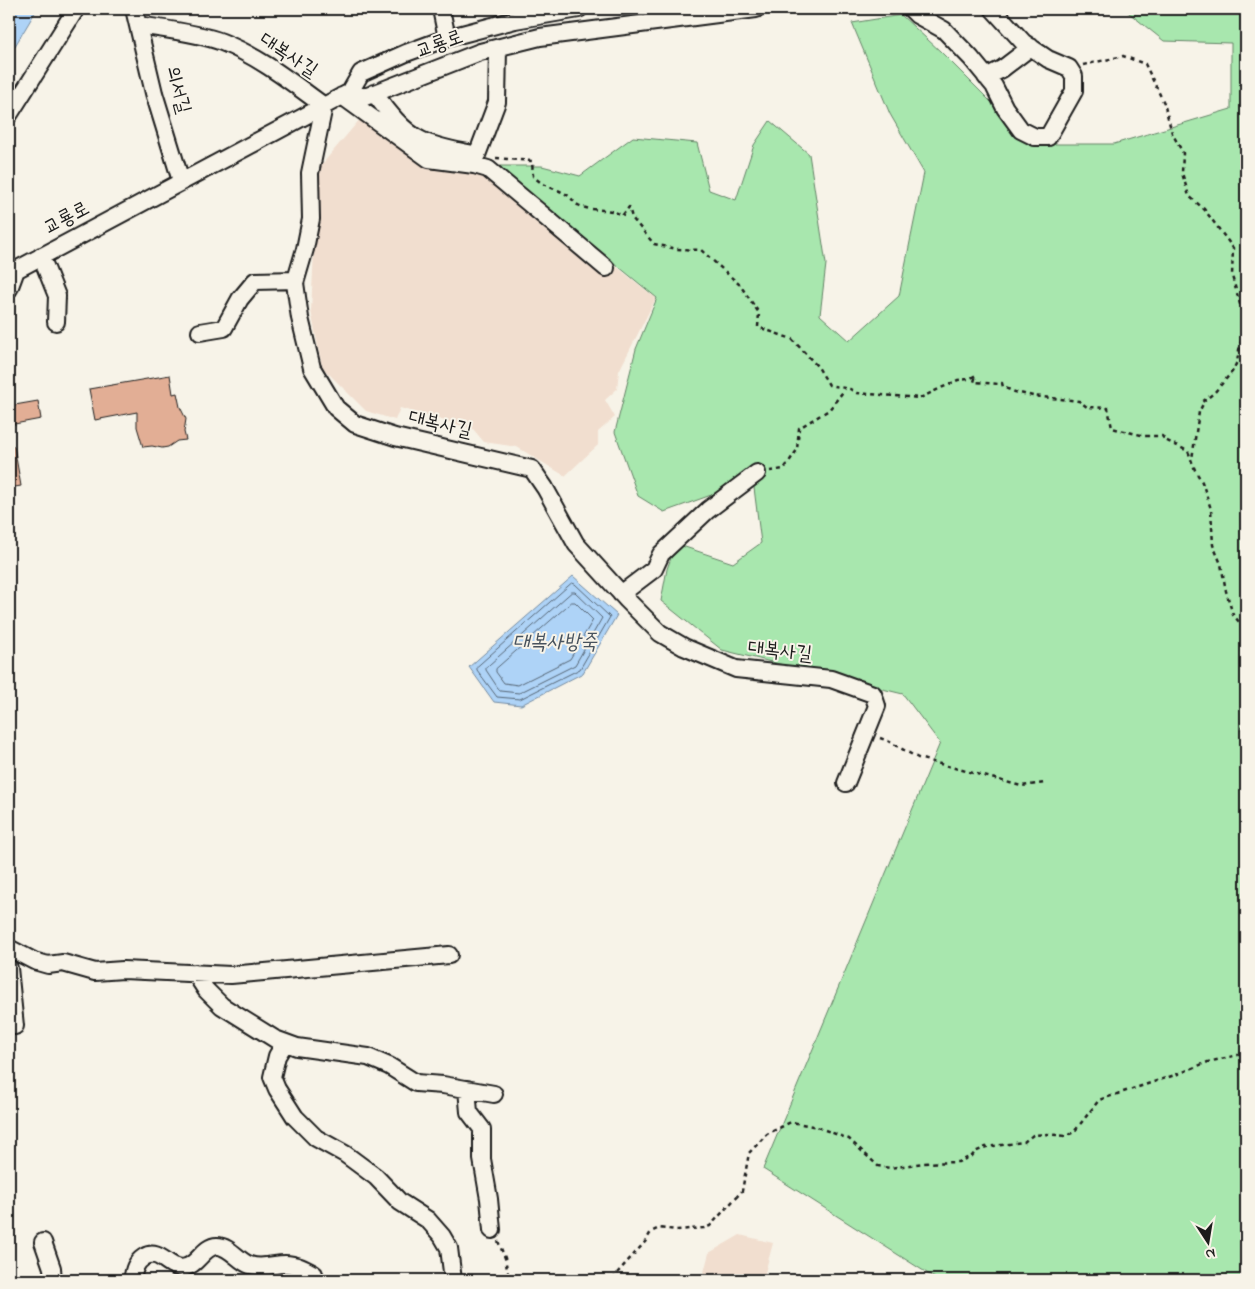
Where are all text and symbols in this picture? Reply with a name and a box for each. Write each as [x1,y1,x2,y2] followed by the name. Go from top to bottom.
[412,23,468,67] street label: 교룡로
[253,26,323,86] street label: 대복사길
[157,63,197,117] street label: 의서길
[39,195,95,243] street label: 교룡로
[405,404,475,446] street label: 대복사길
[513,628,598,658] water label: 대복사방죽
[746,634,814,670] street label: 대복사길
[1182,1216,1232,1266] north arrow
[1204,1242,1217,1265] text: N

